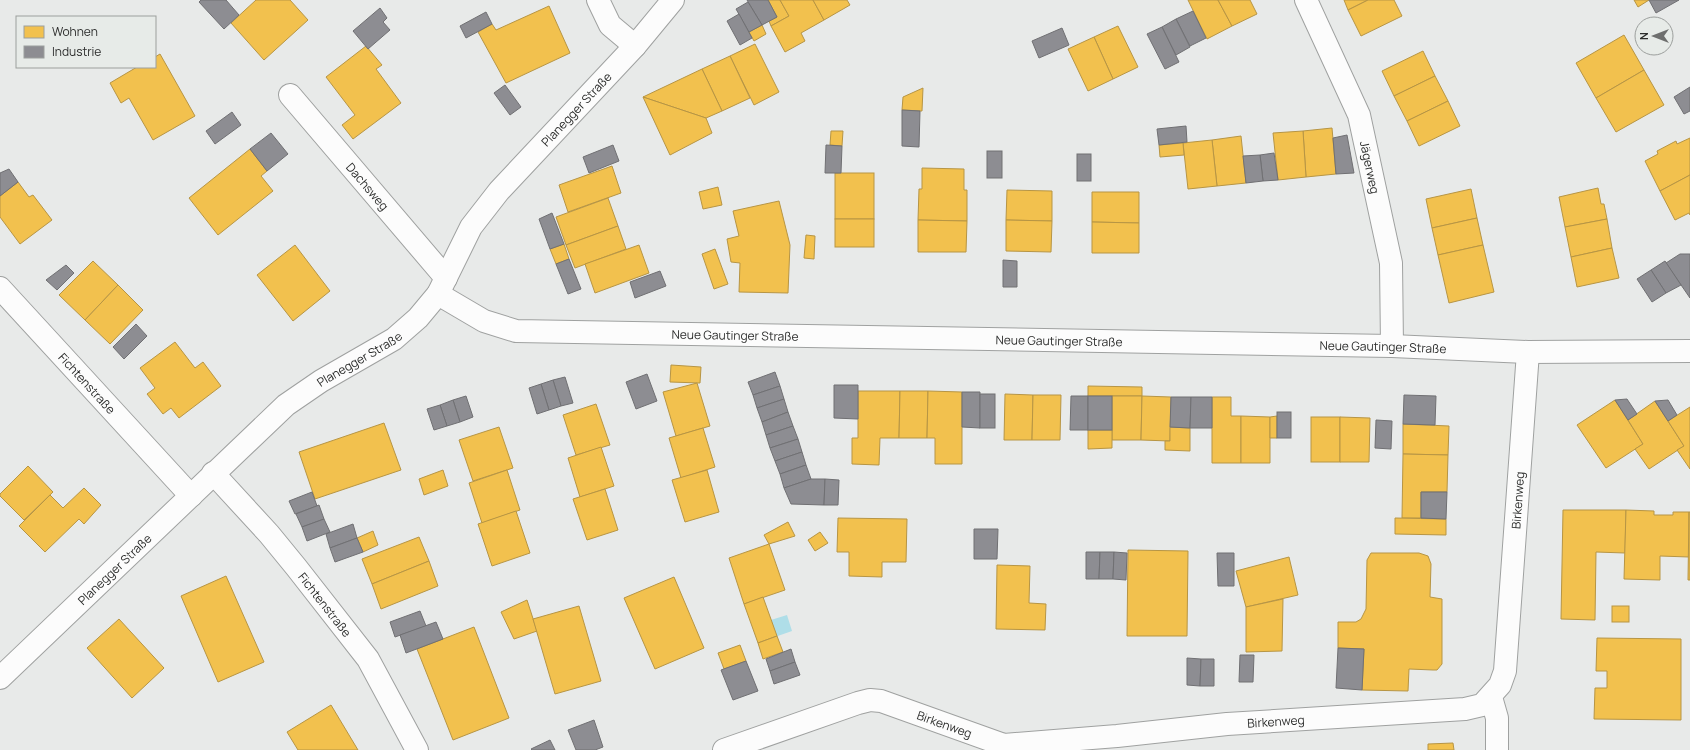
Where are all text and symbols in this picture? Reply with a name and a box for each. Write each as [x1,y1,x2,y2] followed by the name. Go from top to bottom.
[16,16,156,68] legend
[1634,16,1674,56] north arrow
[52,23,98,40] text: Wohnen
[1636,32,1651,40] text: N
[52,43,101,60] text: Industrie
[537,68,615,150] street label: Planegger Straße
[1356,139,1384,195] street label: Jägerweg
[343,159,393,214] street label: Dachsweg
[672,325,799,344] street label: Neue Gautinger Straße
[313,327,406,390] street label: Planegger Straße
[995,331,1123,350] street label: Neue Gautinger Straße
[1319,336,1447,357] street label: Neue Gautinger Straße
[55,349,120,417] street label: Fichtenstraße
[1507,471,1528,529] street label: Birkenweg
[74,530,155,608] street label: Planegger Straße
[295,569,356,640] street label: Fichtenstraße
[915,706,975,741] street label: Birkenweg
[1247,711,1305,731] street label: Birkenweg

